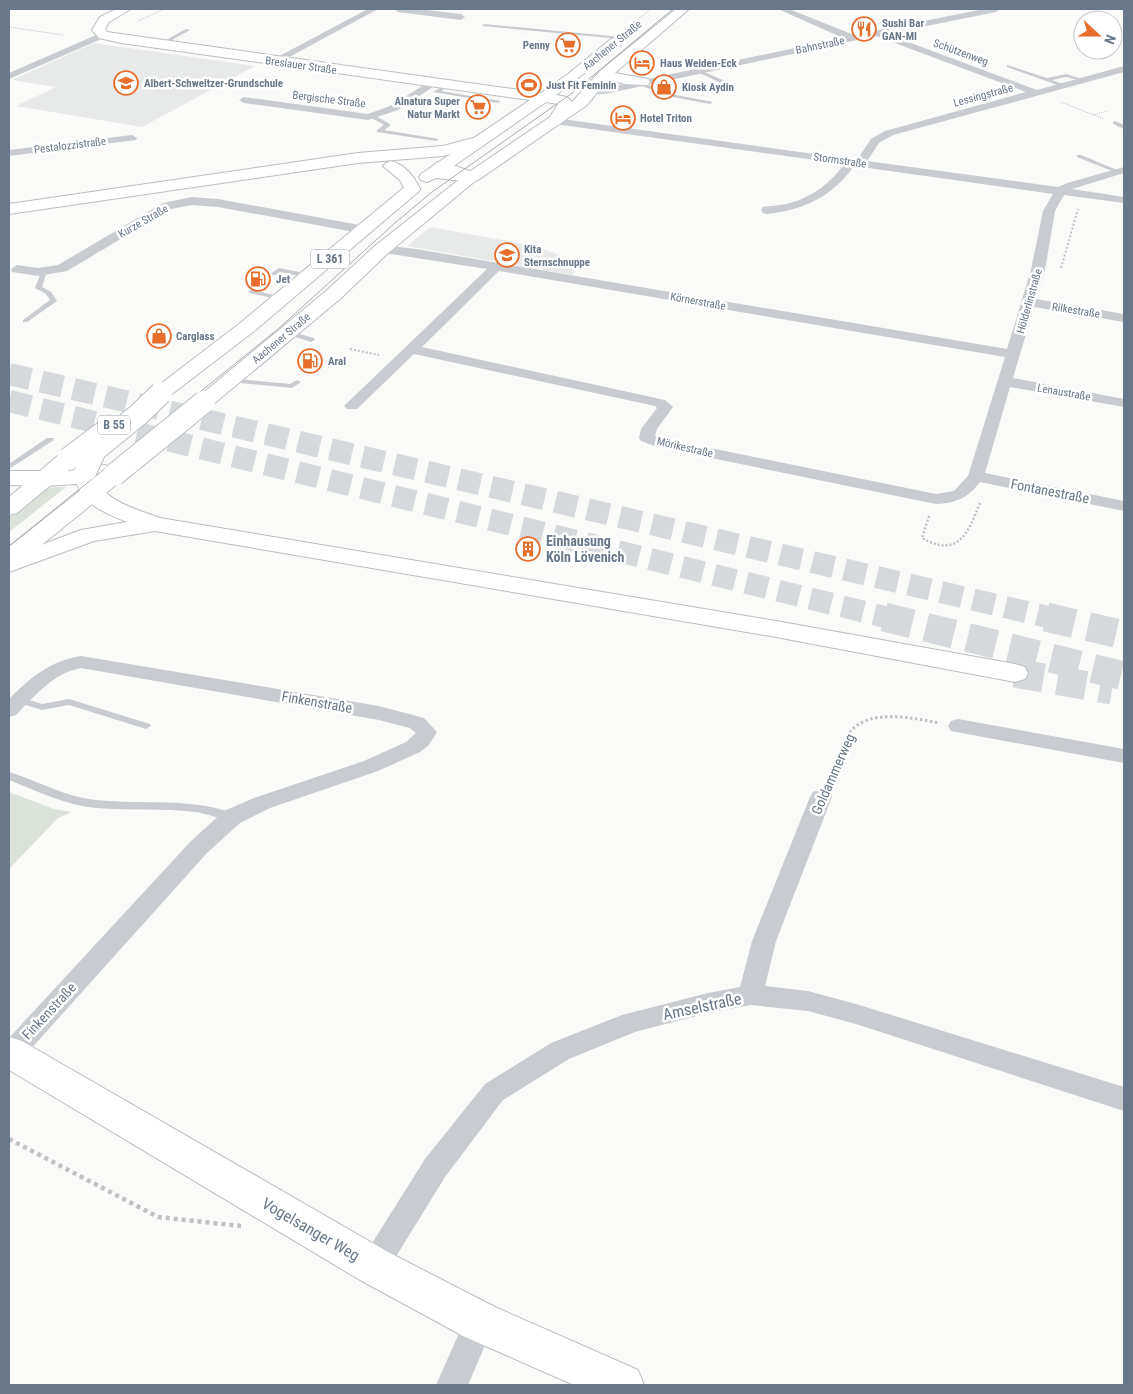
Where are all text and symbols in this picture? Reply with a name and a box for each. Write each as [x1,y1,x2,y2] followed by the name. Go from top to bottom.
[1073,10,1123,60] north arrow
[851,16,877,42] restaurant icon: Sushi Bar GAN-MI
[882,17,924,43] place label: Sushi Bar GAN-MI
[580,18,644,73] street label: Aachener Straße
[555,32,581,58] supermarket icon: Penny
[1101,33,1119,47] text: N
[795,34,846,57] street label: Bahnstraße
[932,37,990,68] street label: Schützenweg
[523,39,550,52] place label: Penny
[629,50,655,76] hotel icon: Haus Weiden-Eck
[264,54,337,77] street label: Breslauer Straße
[660,57,737,70] place label: Haus Weiden-Eck
[113,70,139,96] school or university icon: Albert-Schweitzer-Grundschule
[516,72,542,98] sports icon: Just Fit Feminin
[651,74,677,100] shop icon: Kiosk Aydin
[144,77,283,90] place label: Albert-Schweitzer-Grundschule
[546,79,617,92] place label: Just Fit Feminin
[682,81,734,94] place label: Kiosk Aydin
[952,81,1014,110] street label: Lessingstraße
[292,89,366,110] street label: Bergische Straße
[465,94,491,120] supermarket icon: Alnatura Super Natur Markt
[394,95,461,121] place label: Alnatura Super Natur Markt
[610,105,636,131] hotel icon: Hotel Triton
[640,112,692,125] place label: Hotel Triton
[33,135,107,156] street label: Pestalozzistraße
[812,150,867,171] street label: Stormstraße
[116,202,170,241] street label: Kurze Straße
[494,242,520,268] school or university icon: Kita Sternschnuppe
[524,243,590,269] place label: Kita Sternschnuppe
[311,250,349,268] road number: L 361
[245,266,271,292] fuel station icon: Jet
[1014,267,1045,335] street label: Hölderlinstraße
[276,273,291,286] place label: Jet
[669,290,727,313] street label: Körnerstraße
[1051,300,1101,321] street label: Rilkestraße
[250,310,313,366] street label: Aachener Straße
[146,323,172,349] shop icon: Carglass
[176,330,214,343] place label: Carglass
[297,348,323,374] fuel station icon: Aral
[328,355,346,368] place label: Aral
[1036,381,1092,404] street label: Lenaustraße
[98,416,130,434] road number: B 55
[656,435,714,460] street label: Mörikestraße
[1009,476,1091,507] street label: Fontanestraße
[546,533,624,565] place label: Einhausung Köln Lövenich
[515,536,541,562] building icon: Einhausung Köln Lövenich
[280,688,354,716] street label: Finkenstraße
[808,731,858,817] street label: Goldammerweg
[19,979,79,1043] street label: Finkenstraße
[661,989,743,1024] street label: Amselstraße
[259,1194,363,1265] street label: Vogelsanger Weg

